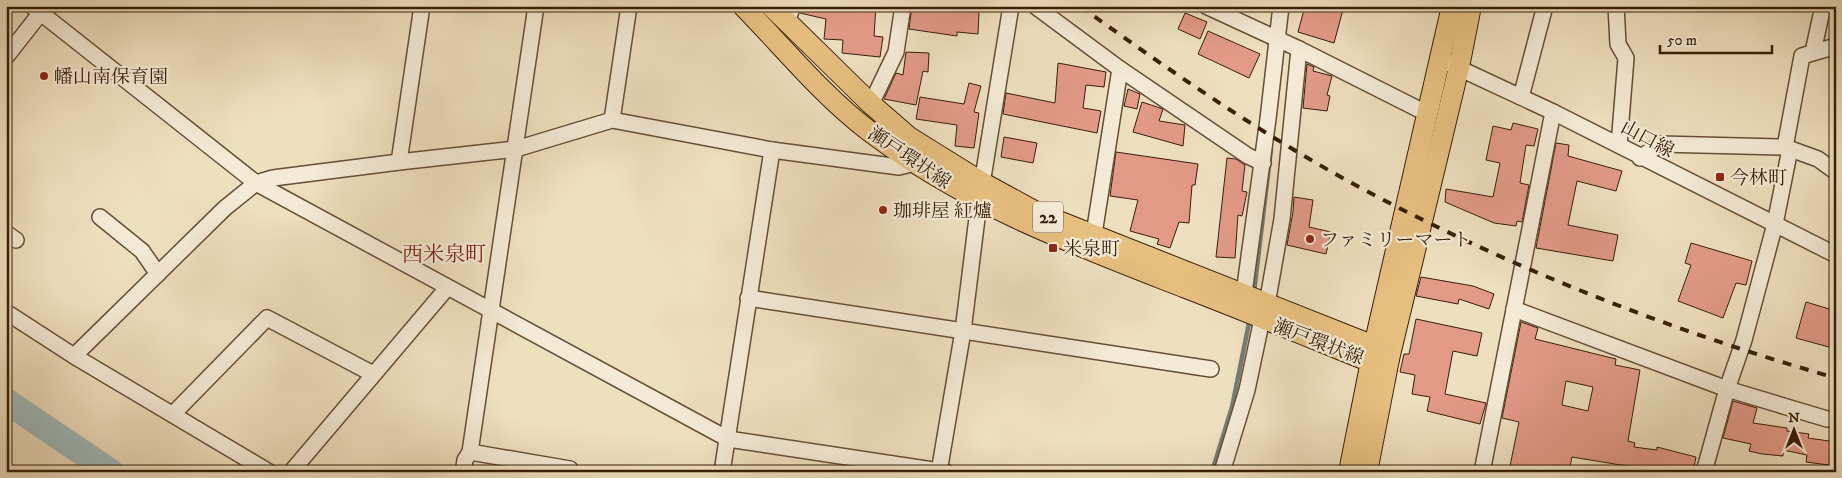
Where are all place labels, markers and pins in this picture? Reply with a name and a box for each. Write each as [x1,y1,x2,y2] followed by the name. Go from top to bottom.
[54,66,168,89] place label: 幡山南保育園
[38,70,50,82] marker: 幡山南保育園
[1730,167,1787,190] place label: 今林町
[1714,171,1726,183] marker: 今林町
[893,200,992,223] place label: 珈琲屋 紅爐
[877,204,889,216] marker: 珈琲屋 紅爐
[1320,229,1472,252] place label: ファミリーマート
[1304,233,1316,245] marker: ファミリーマート
[1063,238,1120,261] place label: 米泉町
[1047,242,1059,254] marker: 米泉町

